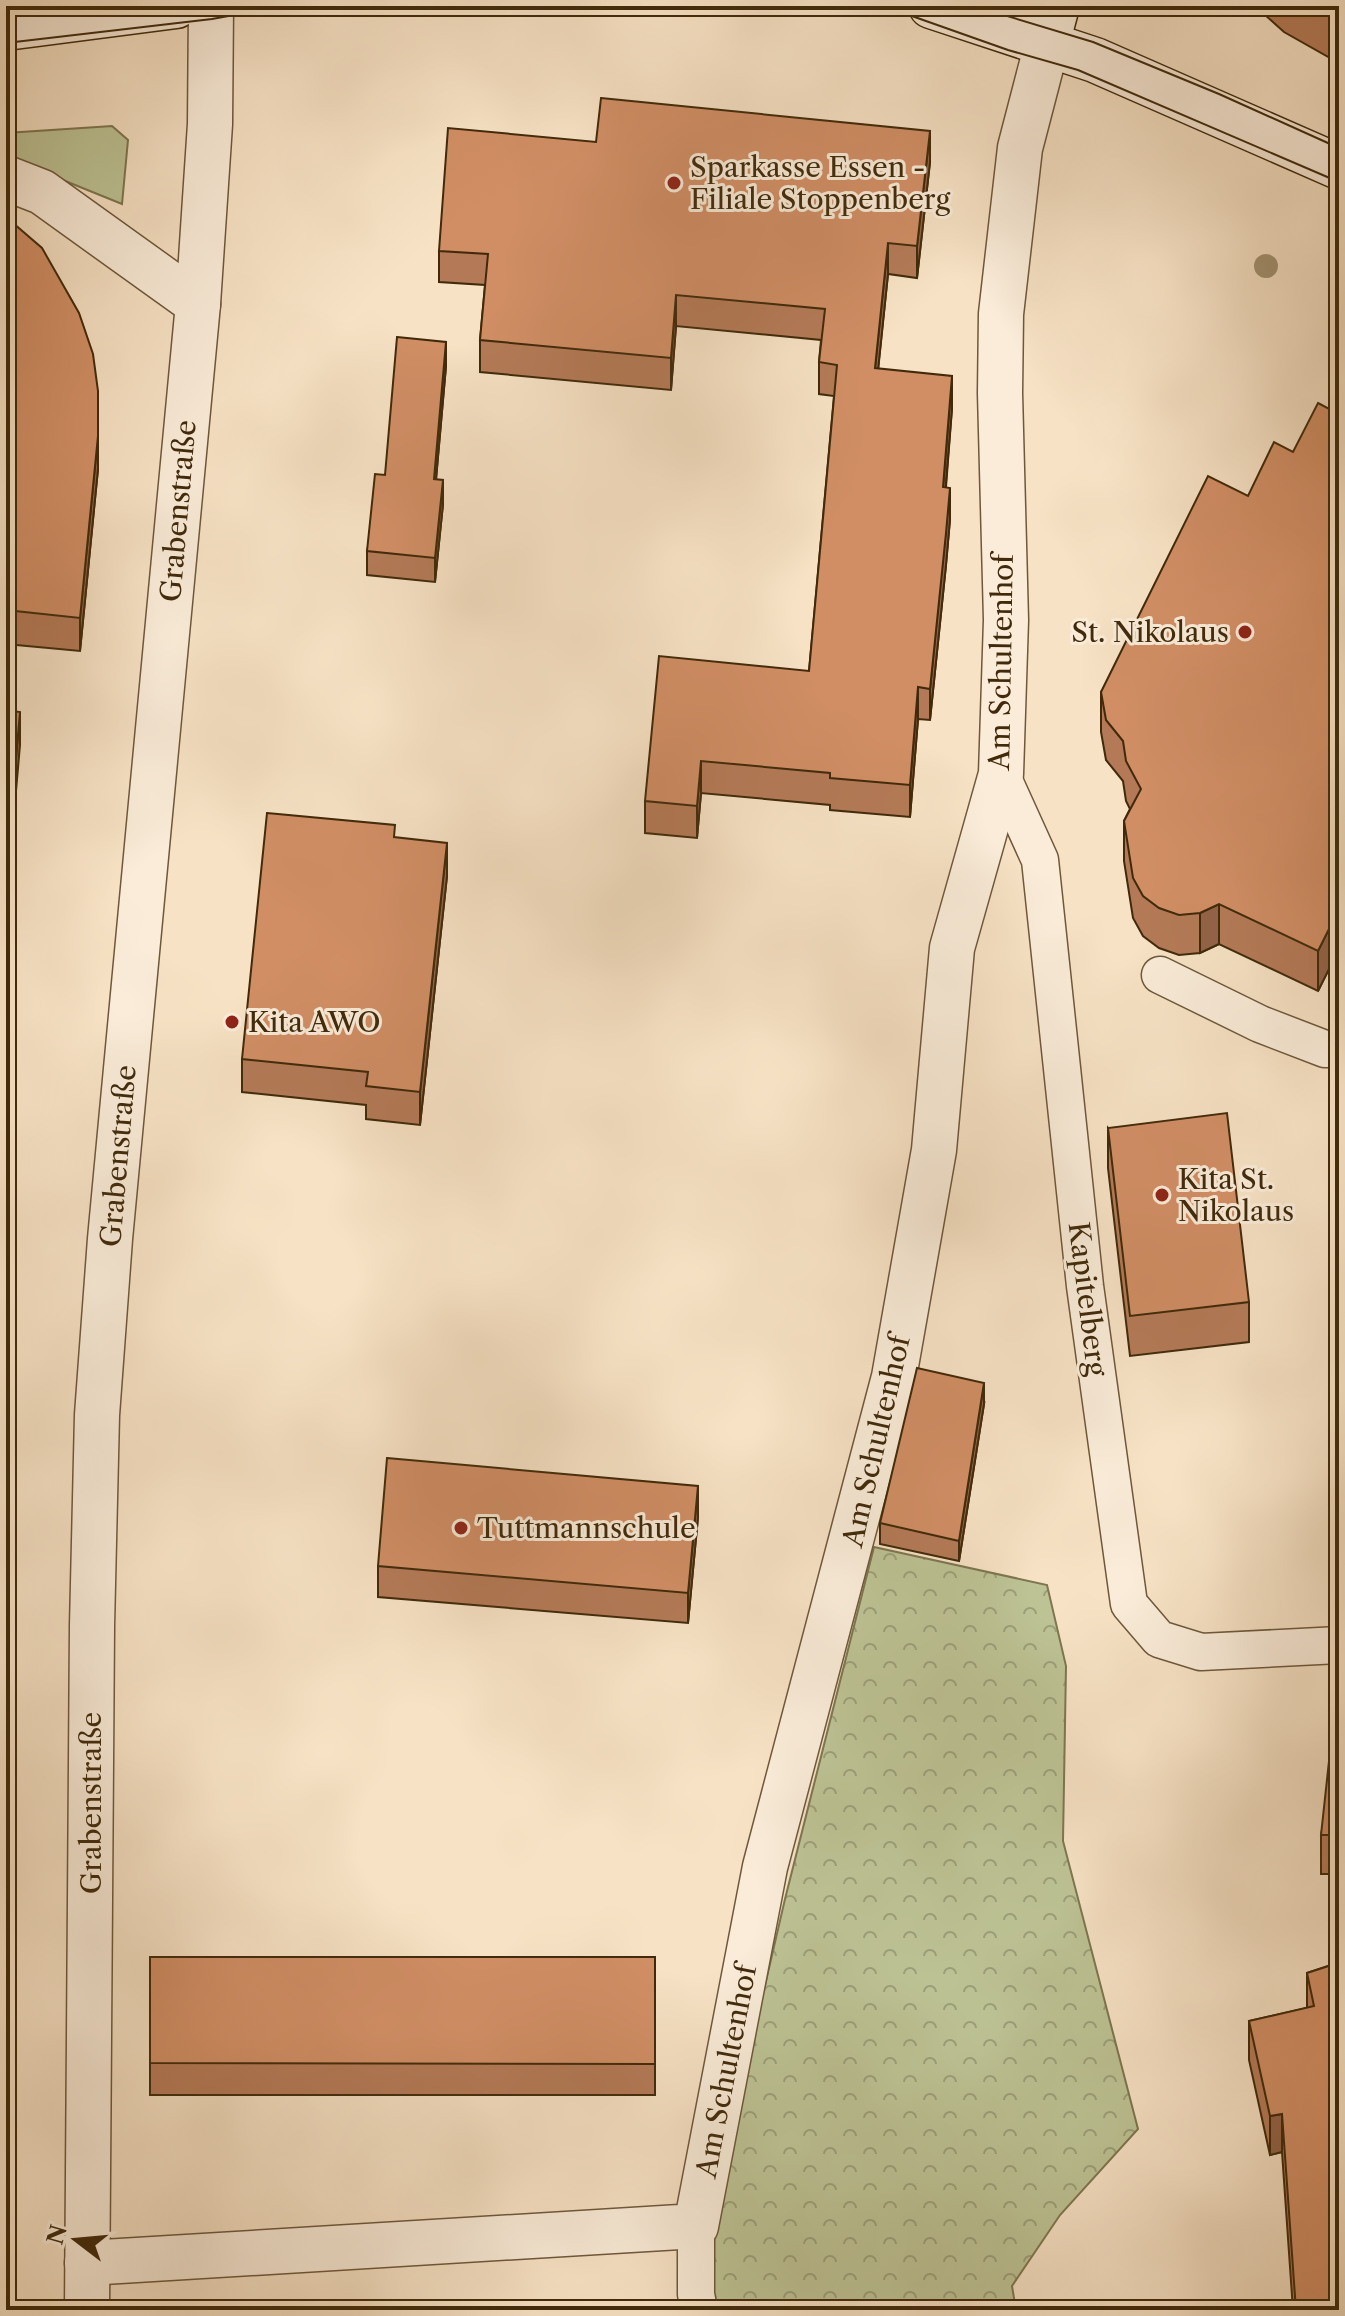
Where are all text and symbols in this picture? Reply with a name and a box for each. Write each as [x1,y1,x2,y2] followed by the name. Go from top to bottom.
[690,150,951,216] place label: Sparkasse Essen - Filiale Stoppenberg
[665,174,683,192] marker: Sparkasse Essen - Filiale Stoppenberg
[153,419,203,603] street label: Grabenstraße
[982,550,1020,772] street label: Am Schultenhof
[1071,615,1229,649] place label: St. Nikolaus
[1236,623,1254,641] marker: St. Nikolaus
[248,1005,381,1039] place label: Kita AWO
[223,1013,241,1031] marker: Kita AWO
[93,1064,143,1248] street label: Grabenstraße
[1178,1162,1294,1228] place label: Kita St. Nikolaus
[1153,1186,1171,1204] marker: Kita St. Nikolaus
[1062,1220,1114,1378] street label: Kapitelberg
[835,1329,918,1551] street label: Am Schultenhof
[477,1511,696,1545] place label: Tuttmannschule
[452,1519,470,1537] marker: Tuttmannschule
[74,1712,108,1894] street label: Grabenstraße
[688,1959,764,2182] street label: Am Schultenhof
[36,2200,116,2280] north arrow
[42,2222,73,2248] text: N

